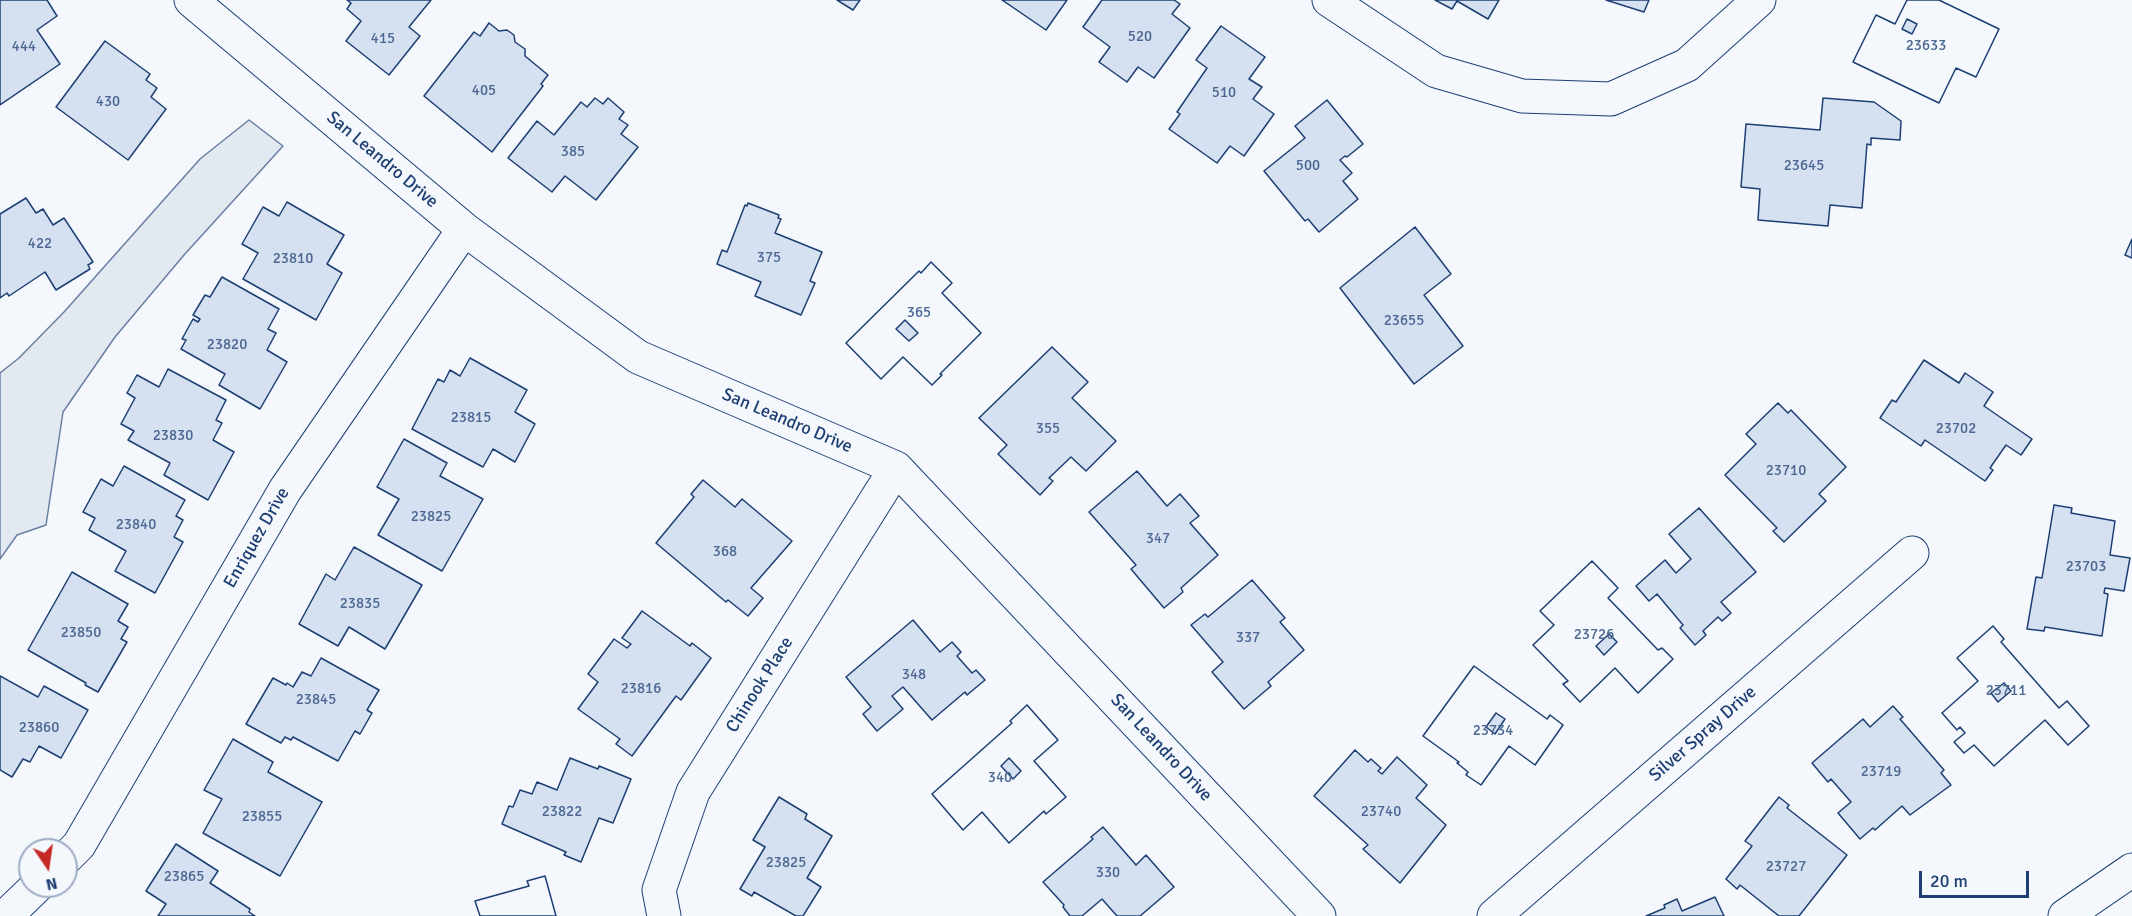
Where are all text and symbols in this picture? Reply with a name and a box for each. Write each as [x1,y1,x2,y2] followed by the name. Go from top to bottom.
[1128,28,1152,46] house number: 520
[371,30,395,48] house number: 415
[1906,37,1946,55] house number: 23633
[12,38,36,56] house number: 444
[472,82,496,100] house number: 405
[1212,84,1236,102] house number: 510
[96,93,120,111] house number: 430
[322,107,442,213] street label: San Leandro Drive
[561,143,585,161] house number: 385
[1296,157,1320,175] house number: 500
[1784,157,1824,175] house number: 23645
[28,235,52,253] house number: 422
[757,249,781,267] house number: 375
[273,250,313,268] house number: 23810
[907,304,931,322] house number: 365
[1384,312,1424,330] house number: 23655
[207,336,247,354] house number: 23820
[719,384,855,458] street label: San Leandro Drive
[451,409,491,427] house number: 23815
[1036,420,1060,438] house number: 355
[1936,420,1976,438] house number: 23702
[153,427,193,445] house number: 23830
[1766,462,1806,480] house number: 23710
[220,484,294,592] street label: Enriquez Drive
[411,508,451,526] house number: 23825
[116,516,156,534] house number: 23840
[1146,530,1170,548] house number: 347
[713,543,737,561] house number: 368
[2066,558,2106,576] house number: 23703
[340,595,380,613] house number: 23835
[61,624,101,642] house number: 23850
[1574,626,1614,644] house number: 23726
[1236,629,1260,647] house number: 337
[722,633,798,737] street label: Chinook Place
[902,666,926,684] house number: 348
[621,680,661,698] house number: 23816
[1645,682,1761,786] street label: Silver Spray Drive
[1986,682,2026,700] house number: 23711
[1106,690,1216,806] street label: San Leandro Drive
[296,691,336,709] house number: 23845
[19,719,59,737] house number: 23860
[1473,722,1513,740] house number: 23734
[1861,763,1901,781] house number: 23719
[988,769,1012,787] house number: 340
[542,803,582,821] house number: 23822
[1361,803,1401,821] house number: 23740
[242,808,282,826] house number: 23855
[18,838,78,898] north arrow
[766,854,806,872] house number: 23825
[1766,858,1806,876] house number: 23727
[1922,859,2032,897] scale bar
[1096,864,1120,882] house number: 330
[164,868,204,886] house number: 23865
[1930,870,1968,892] text: 20 m
[44,873,59,895] text: N

